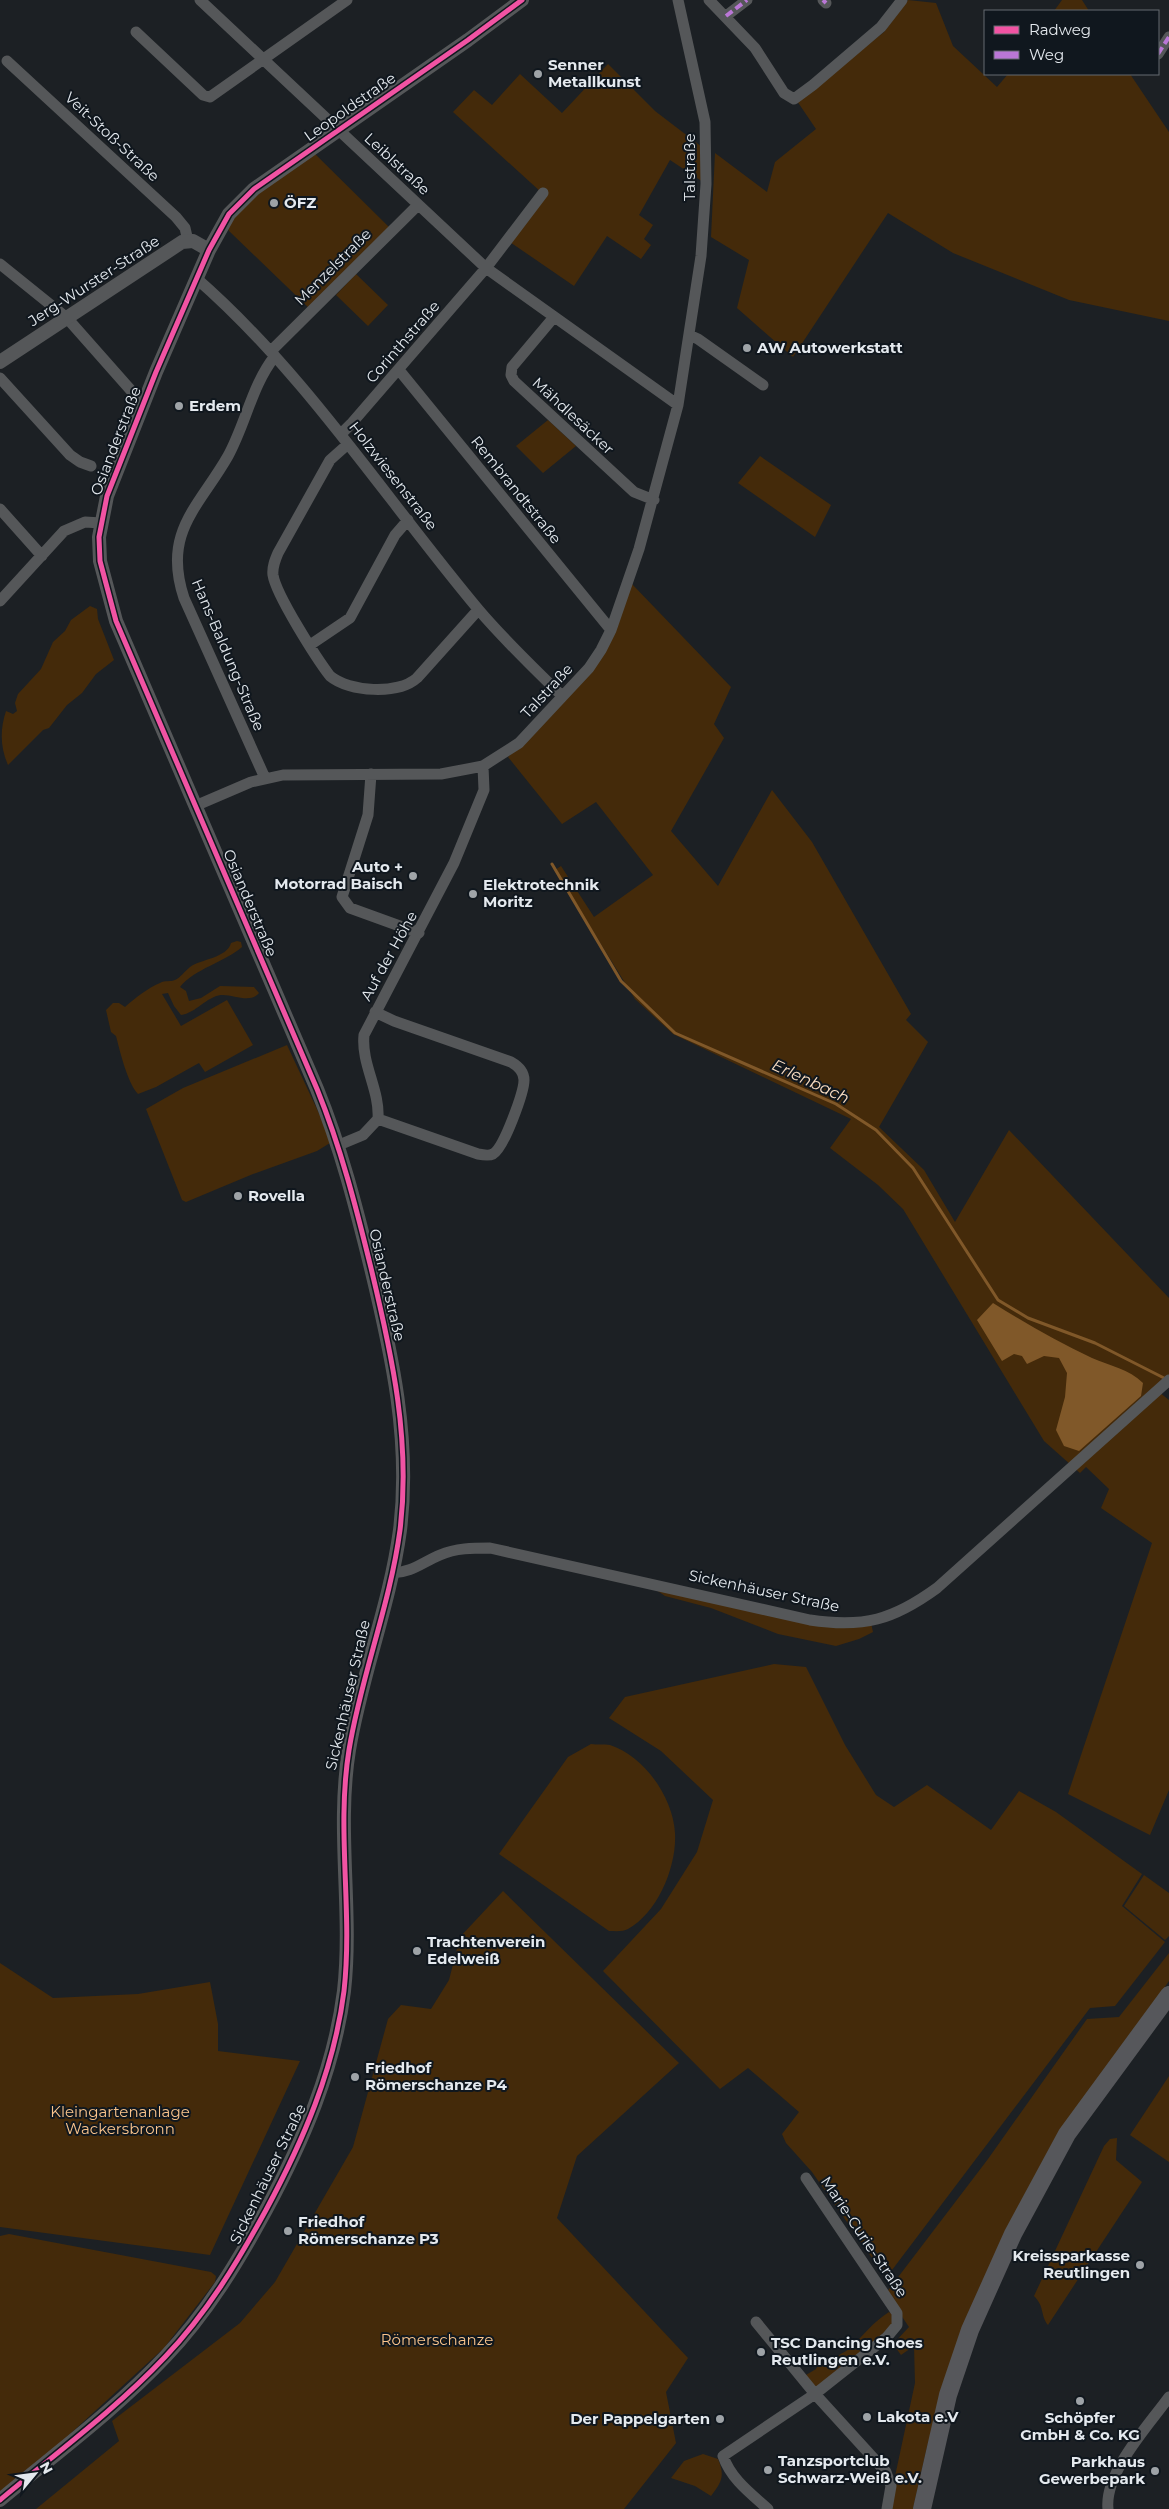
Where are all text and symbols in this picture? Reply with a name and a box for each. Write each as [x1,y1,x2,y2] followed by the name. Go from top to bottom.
[984,10,1159,75] legend
[1029,20,1091,39] text: Radweg
[1029,45,1064,64] text: Weg
[548,55,642,91] place label: Senner Metallkunst
[300,68,399,145] street label: Leopoldstraße
[532,68,544,80] marker: Senner Metallkunst
[61,88,164,185] street label: Veit-Stoß-Straße
[361,128,434,199] street label: Leiblstraße
[680,133,699,201] street label: Talstraße
[284,193,316,212] place label: ÖFZ
[268,197,280,209] marker: ÖFZ
[290,224,375,309] street label: Menzelstraße
[24,231,163,331] street label: Jerg-Wurster-Straße
[362,297,443,387] street label: Corinthstraße
[756,338,903,357] place label: AW Autowerkstatt
[741,342,753,354] marker: AW Autowerkstatt
[529,373,618,458] street label: Mähdlesäcker
[86,384,145,498] street label: Osianderstraße
[189,396,241,415] place label: Erdem
[173,400,185,412] marker: Erdem
[345,418,442,534] street label: Holzwiesenstraße
[467,432,566,547] street label: Rembrandtstraße
[188,576,269,734] street label: Hans-Baldung-Straße
[517,659,577,722] street label: Talstraße
[219,846,282,959] street label: Osianderstraße
[274,857,403,893] place label: Auto + Motorrad Baisch
[407,870,419,882] marker: Auto + Motorrad Baisch
[483,875,599,911] place label: Elektrotechnik Moritz
[467,888,479,900] marker: Elektrotechnik Moritz
[356,908,421,1004] street label: Auf der Höhe
[769,1055,853,1108] water label: Erlenbach
[248,1186,305,1205] place label: Rovella
[232,1190,244,1202] marker: Rovella
[365,1227,410,1343] street label: Osianderstraße
[687,1565,841,1616] street label: Sickenhäuser Straße
[321,1618,374,1772] street label: Sickenhäuser Straße
[427,1932,545,1968] place label: Trachtenverein Edelweiß
[411,1945,423,1957] marker: Trachtenverein Edelweiß
[365,2058,508,2094] place label: Friedhof Römerschanze P4
[349,2071,361,2083] marker: Friedhof Römerschanze P4
[225,2101,310,2247] street label: Sickenhäuser Straße
[50,2102,190,2138] park label: Kleingartenanlage Wackersbronn
[817,2173,912,2301] street label: Marie-Curie-Straße
[298,2212,439,2248] place label: Friedhof Römerschanze P3
[282,2225,294,2237] marker: Friedhof Römerschanze P3
[1013,2246,1130,2282] place label: Kreissparkasse Reutlingen
[1134,2259,1146,2271] marker: Kreissparkasse Reutlingen
[381,2330,493,2349] park label: Römerschanze
[771,2333,923,2369] place label: TSC Dancing Shoes Reutlingen e.V.
[755,2346,767,2358] marker: TSC Dancing Shoes Reutlingen e.V.
[1074,2395,1086,2407] marker: Schöpfer GmbH & Co. KG
[877,2407,959,2426] place label: Lakota e.V
[1020,2408,1140,2444] place label: Schöpfer GmbH & Co. KG
[570,2409,710,2428] place label: Der Pappelgarten
[861,2411,873,2423] marker: Lakota e.V
[714,2413,726,2425] marker: Der Pappelgarten
[10,2449,60,2499] north arrow
[778,2451,922,2487] place label: Tanzsportclub Schwarz-Weiß e.V.
[1039,2452,1145,2488] place label: Parkhaus Gewerbepark
[36,2458,57,2477] text: N
[762,2464,774,2476] marker: Tanzsportclub Schwarz-Weiß e.V.
[1149,2465,1161,2477] marker: Parkhaus Gewerbepark

